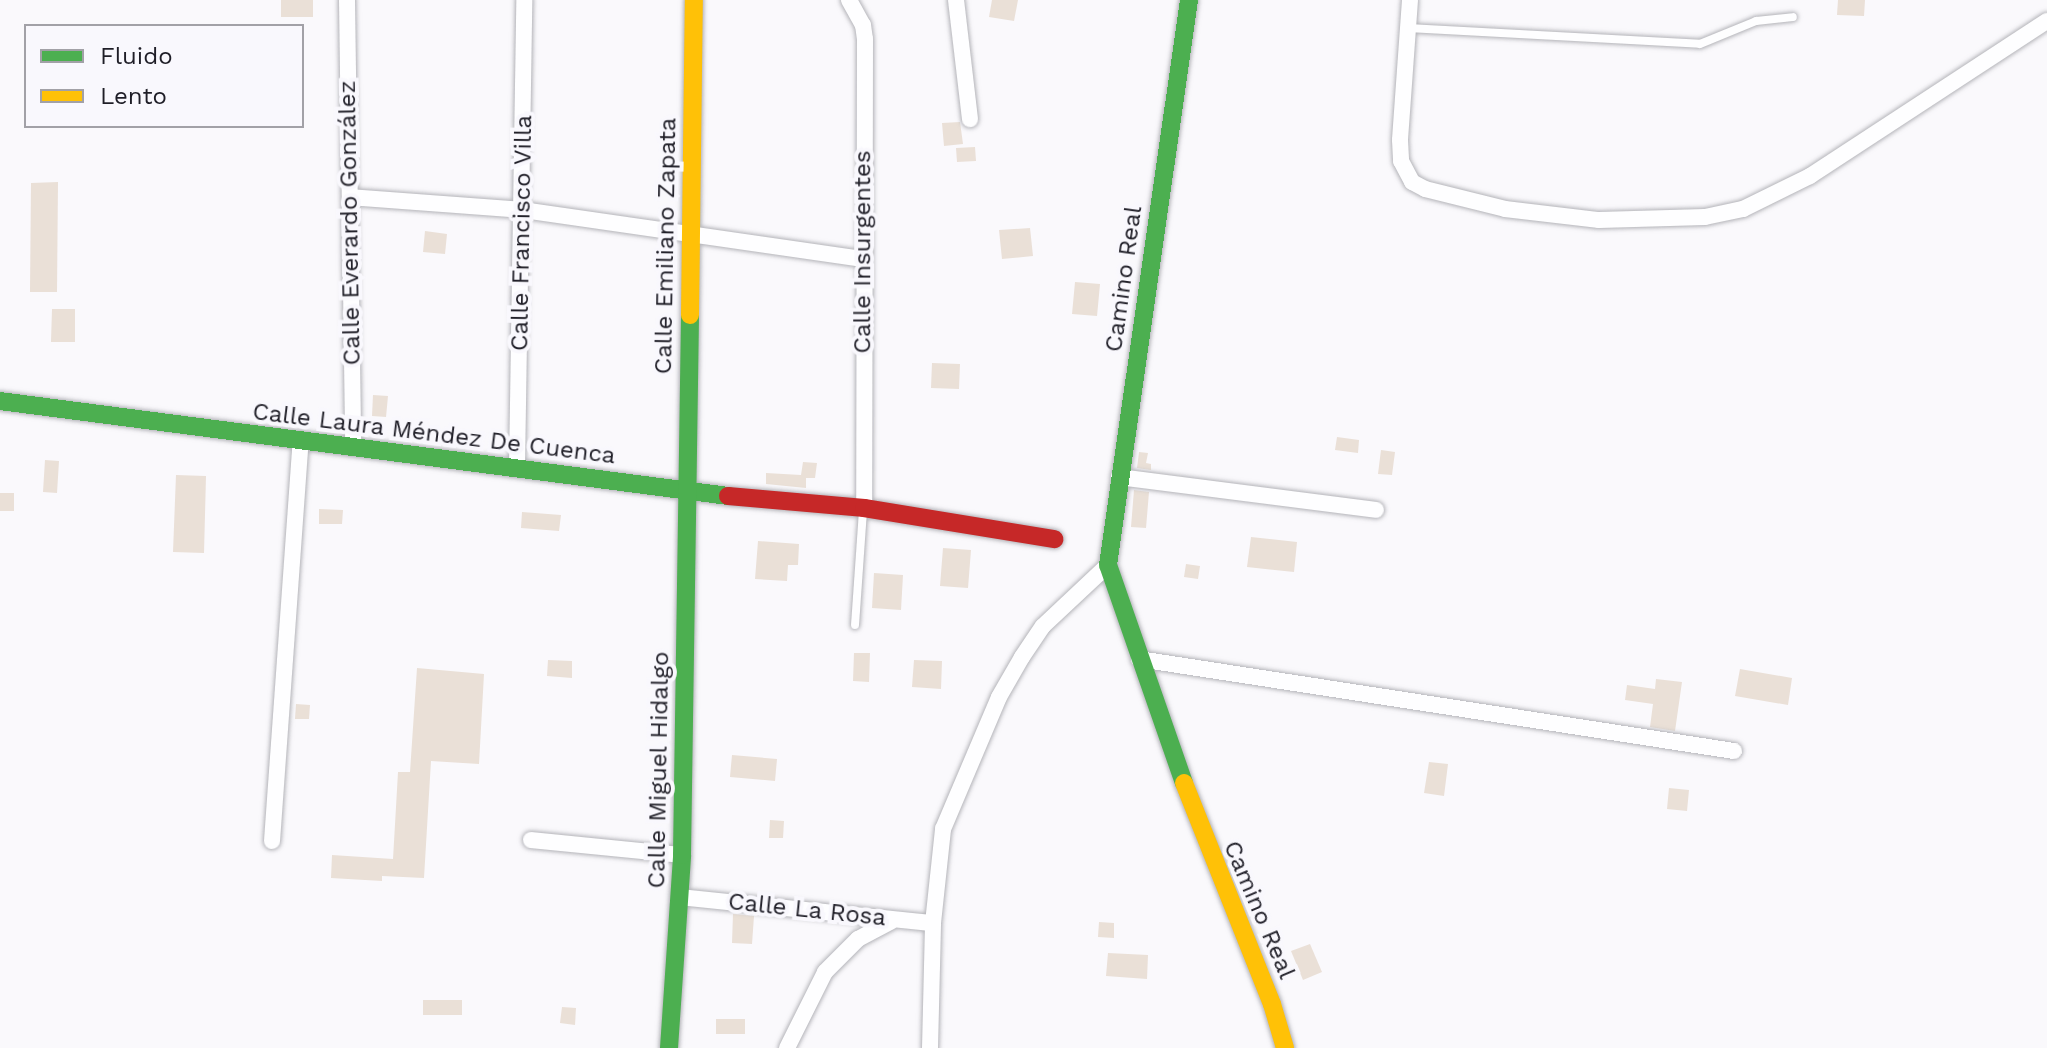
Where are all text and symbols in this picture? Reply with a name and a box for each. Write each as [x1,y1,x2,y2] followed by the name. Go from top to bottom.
[24,24,304,128] legend
[100,42,173,70] text: Fluido
[333,80,367,366] street label: Calle Everardo González
[100,82,167,110] text: Lento
[506,114,538,352] street label: Calle Francisco Villa
[649,117,683,375] street label: Calle Emiliano Zapata
[849,150,877,354] street label: Calle Insurgentes
[1100,204,1148,354] street label: Camino Real
[251,397,617,471] street label: Calle Laura Méndez De Cuenca
[643,651,675,889] street label: Calle Miguel Hidalgo
[1217,837,1301,983] street label: Camino Real
[726,887,888,933] street label: Calle La Rosa

